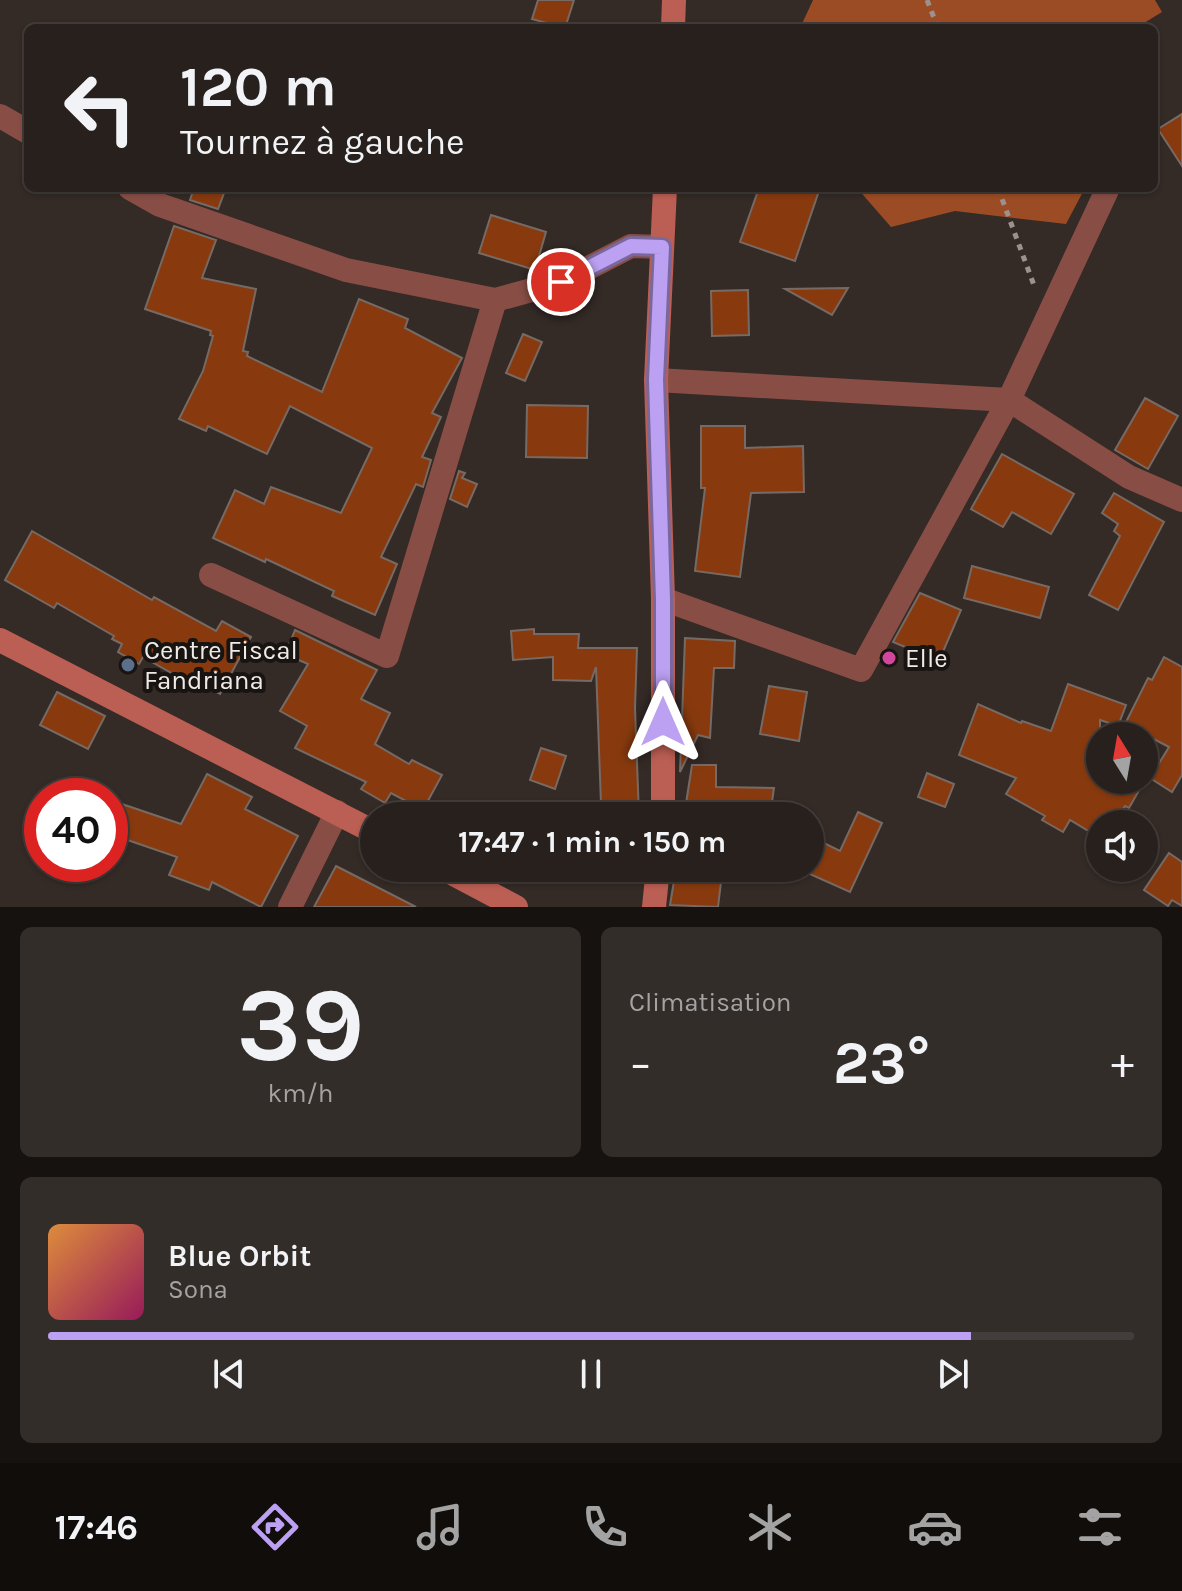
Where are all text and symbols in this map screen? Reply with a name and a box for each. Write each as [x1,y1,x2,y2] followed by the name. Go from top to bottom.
[180,54,337,119] text: 120 m
[48,56,152,160] icon: left
[180,121,465,163] text: Tournez à gauche
[527,248,595,316] pin
[539,260,583,304] icon: arrive
[144,635,298,696] place label: Centre Fiscal Fandriana
[905,643,948,674] place label: Elle
[880,649,898,667] marker: Elle
[119,656,137,674] marker: Centre Fiscal Fandriana
[621,680,705,764] position arrow
[1086,722,1158,794] north arrow
[1086,722,1158,882] map controls
[24,778,128,882] speed limit sign: 40
[1086,810,1158,882] button: sound
[458,824,726,860] text: 17:47 · 1 min · 150 m
[236,965,365,1086] text: 39
[629,987,792,1018] text: Climatisation
[833,1028,930,1098] text: 23°
[629,1038,652,1089] text: −
[1111,1038,1134,1089] text: +
[268,1078,333,1109] text: km/h
[168,1238,311,1274] text: Blue Orbit
[168,1274,228,1305] text: Sona
[207,1352,251,1396] icon: previous
[569,1352,613,1396] icon: pause
[931,1352,975,1396] icon: next
[247,1499,303,1555] icon: directions
[412,1499,468,1555] icon: music
[577,1499,633,1555] icon: phone
[742,1499,798,1555] icon: climate
[907,1499,963,1555] icon: car
[1072,1499,1128,1555] icon: filters
[54,1506,138,1548] text: 17:46

